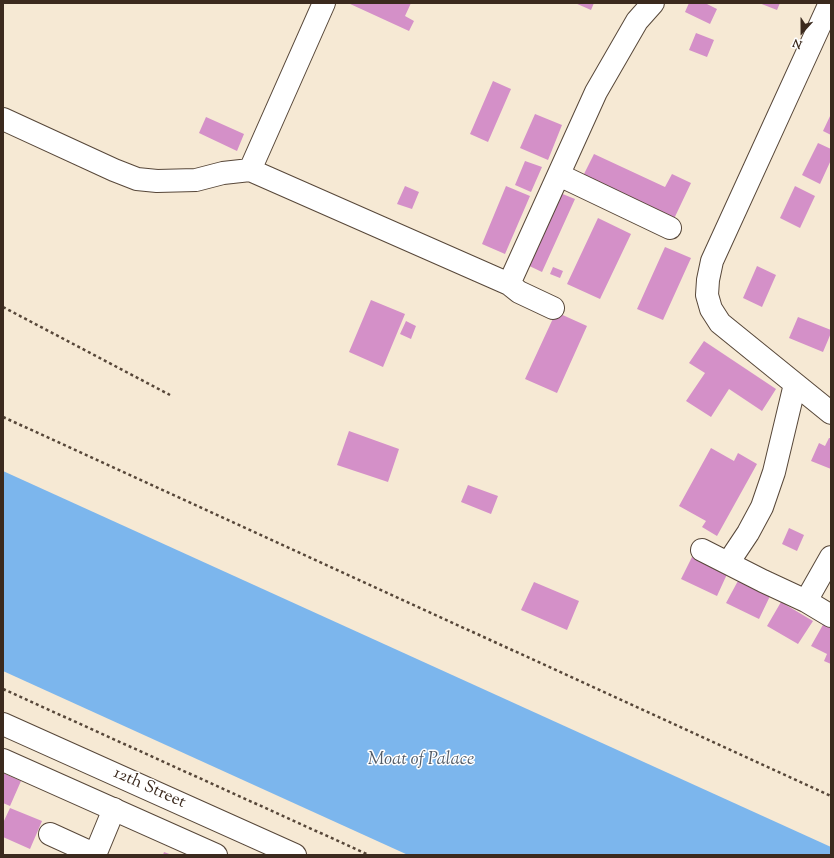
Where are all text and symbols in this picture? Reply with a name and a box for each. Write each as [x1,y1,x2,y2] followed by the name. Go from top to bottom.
[782,12,822,52] north arrow
[791,34,805,52] text: N
[368,750,474,772] water label: Moat of Palace
[110,764,188,814] street label: 12th Street

